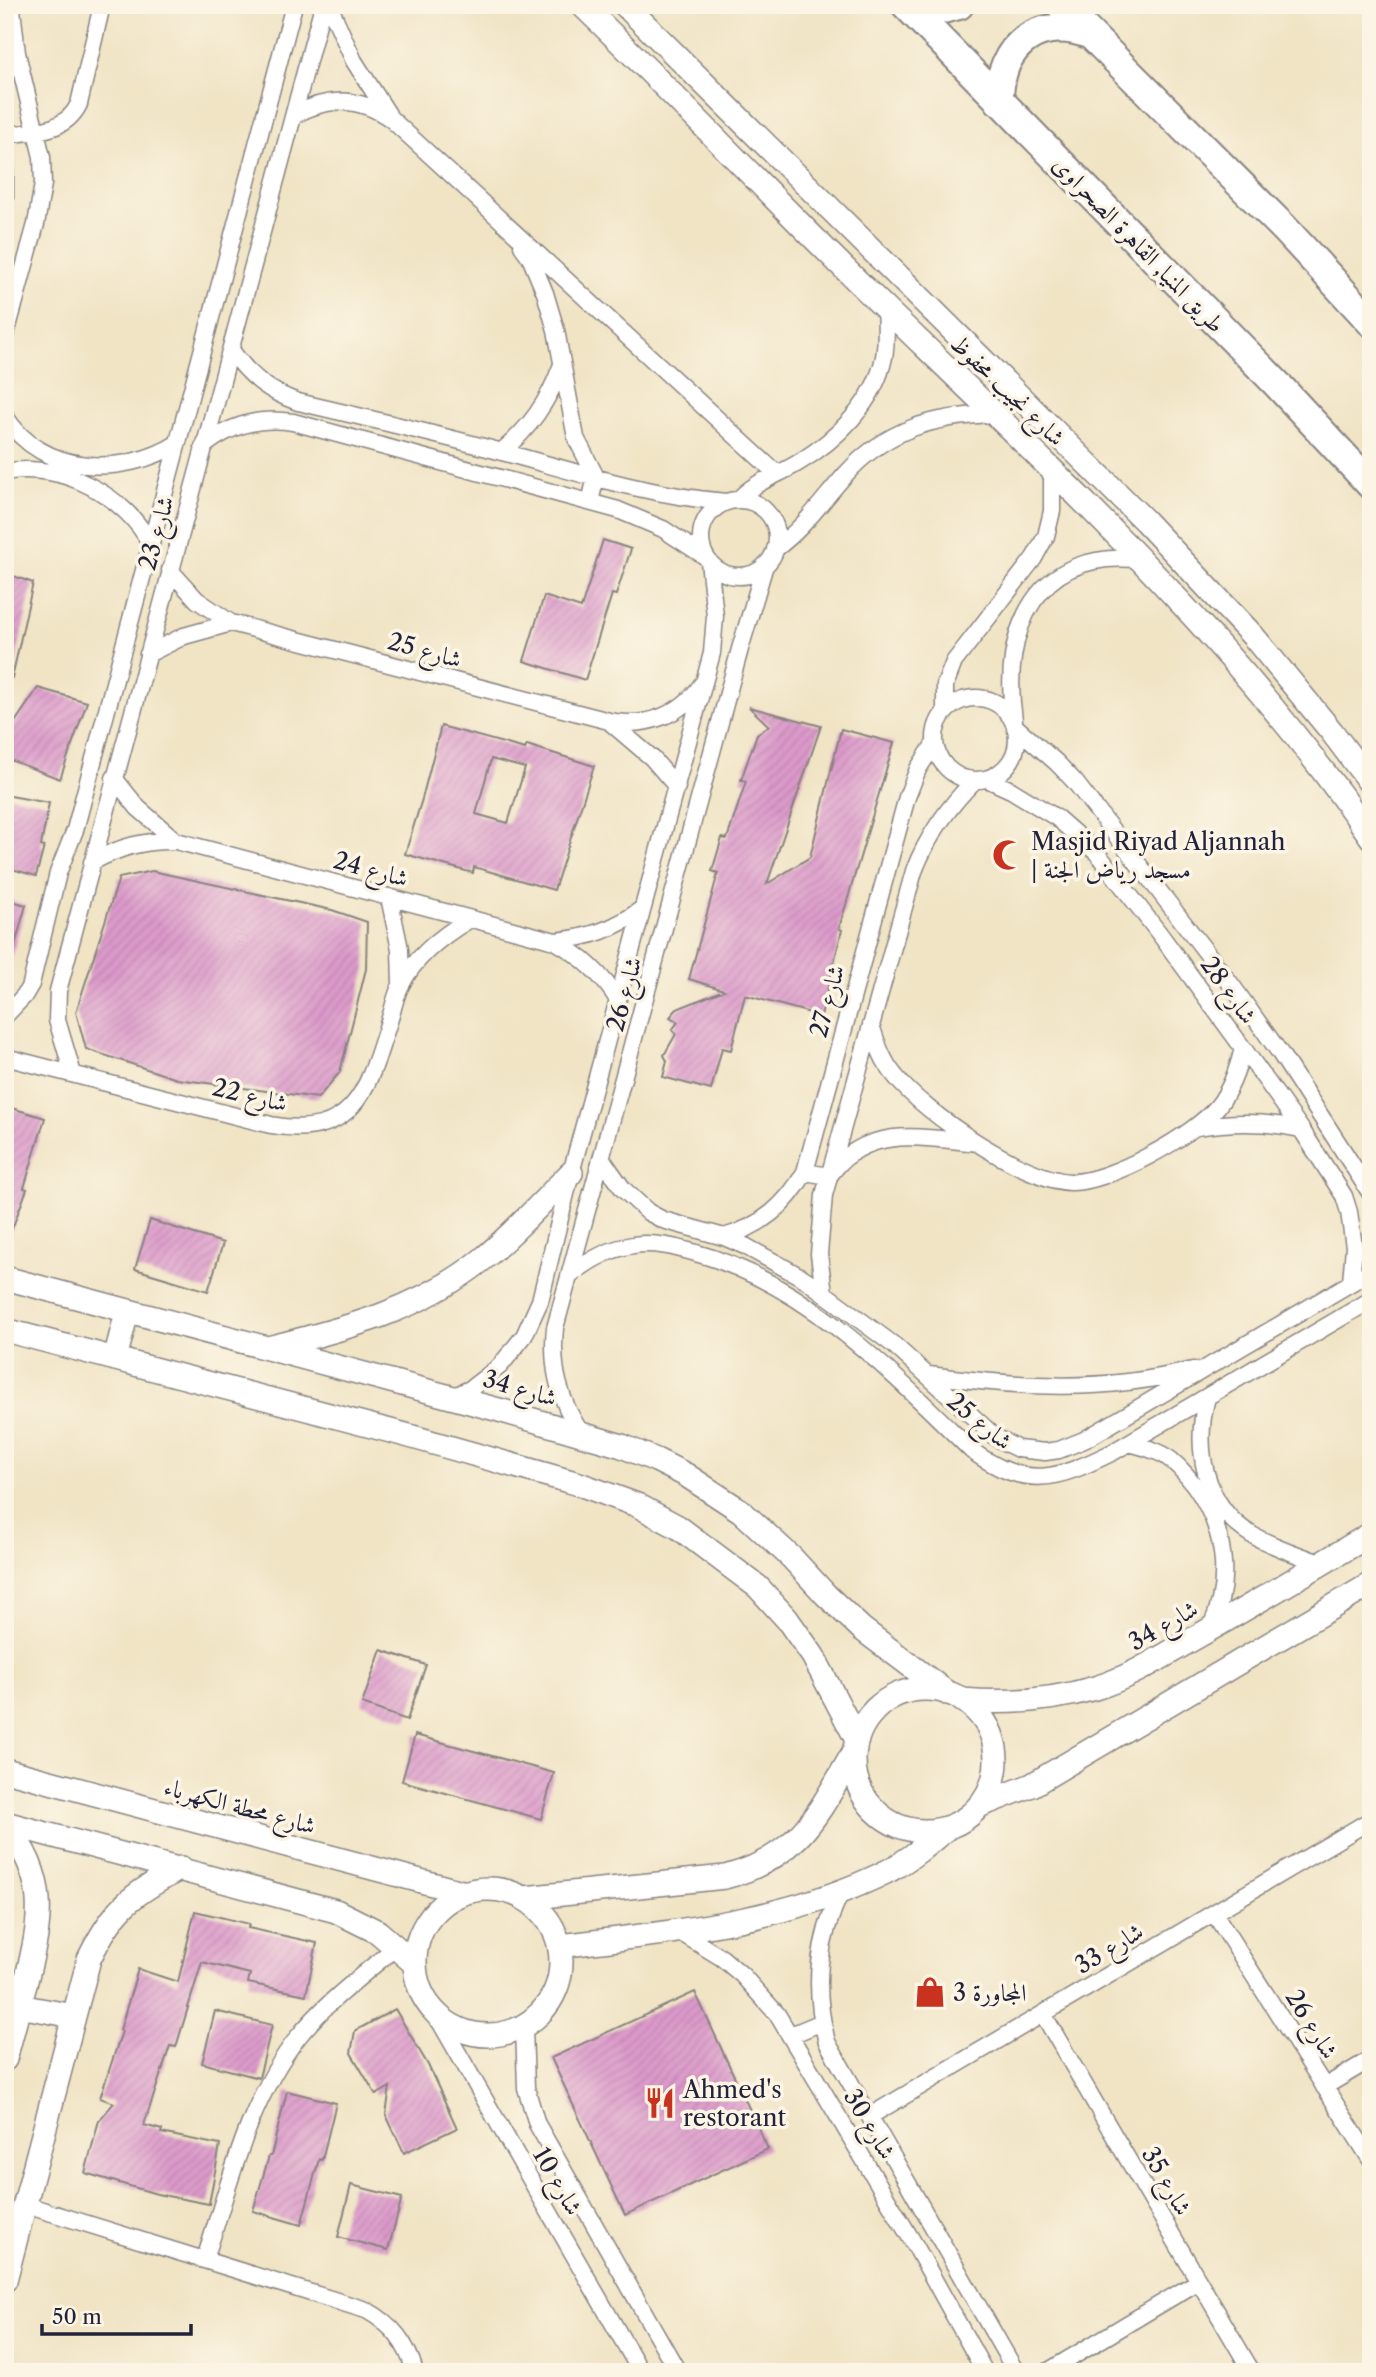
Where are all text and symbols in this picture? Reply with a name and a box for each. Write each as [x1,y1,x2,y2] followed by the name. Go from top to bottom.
[1046,149,1231,339] street label: طريق المنيا, القاهرة الصحراوى
[941,328,1071,456] street label: شارع نجيب محفوظ
[132,493,186,575] street label: شارع 23
[384,626,465,679] street label: شارع 25
[1031,827,1285,885] place label: Masjid Riyad Aljannah | مسجد رياض الجنة
[991,838,1025,872] mosque icon: Masjid Riyad Aljannah | مسجد رياض الجنة
[329,845,411,899] street label: شارع 24
[1190,951,1263,1033] street label: شارع 28
[600,954,654,1036] street label: شارع 26
[803,962,856,1042] street label: شارع 27
[209,1072,290,1123] street label: شارع 22
[478,1364,560,1418] street label: شارع 34
[938,1386,1018,1461] street label: شارع 25
[1123,1594,1206,1662] street label: شارع 34
[159,1772,319,1846] street label: شارع محطة الكهرباء
[1070,1916,1151,1985] street label: شارع 33
[913,1975,947,2009] shop icon: المجاورة 3
[953,1978,1027,2007] place label: المجاورة 3
[1274,1984,1344,2067] street label: شارع 26
[682,2075,786,2132] place label: Ahmed's restorant
[833,2084,902,2167] street label: شارع 30
[643,2086,677,2120] restaurant icon: Ahmed's restorant
[522,2142,589,2223] street label: شارع 10
[1131,2142,1198,2223] street label: شارع 35
[42,2293,191,2337] scale bar
[52,2304,102,2329] text: 50 m

